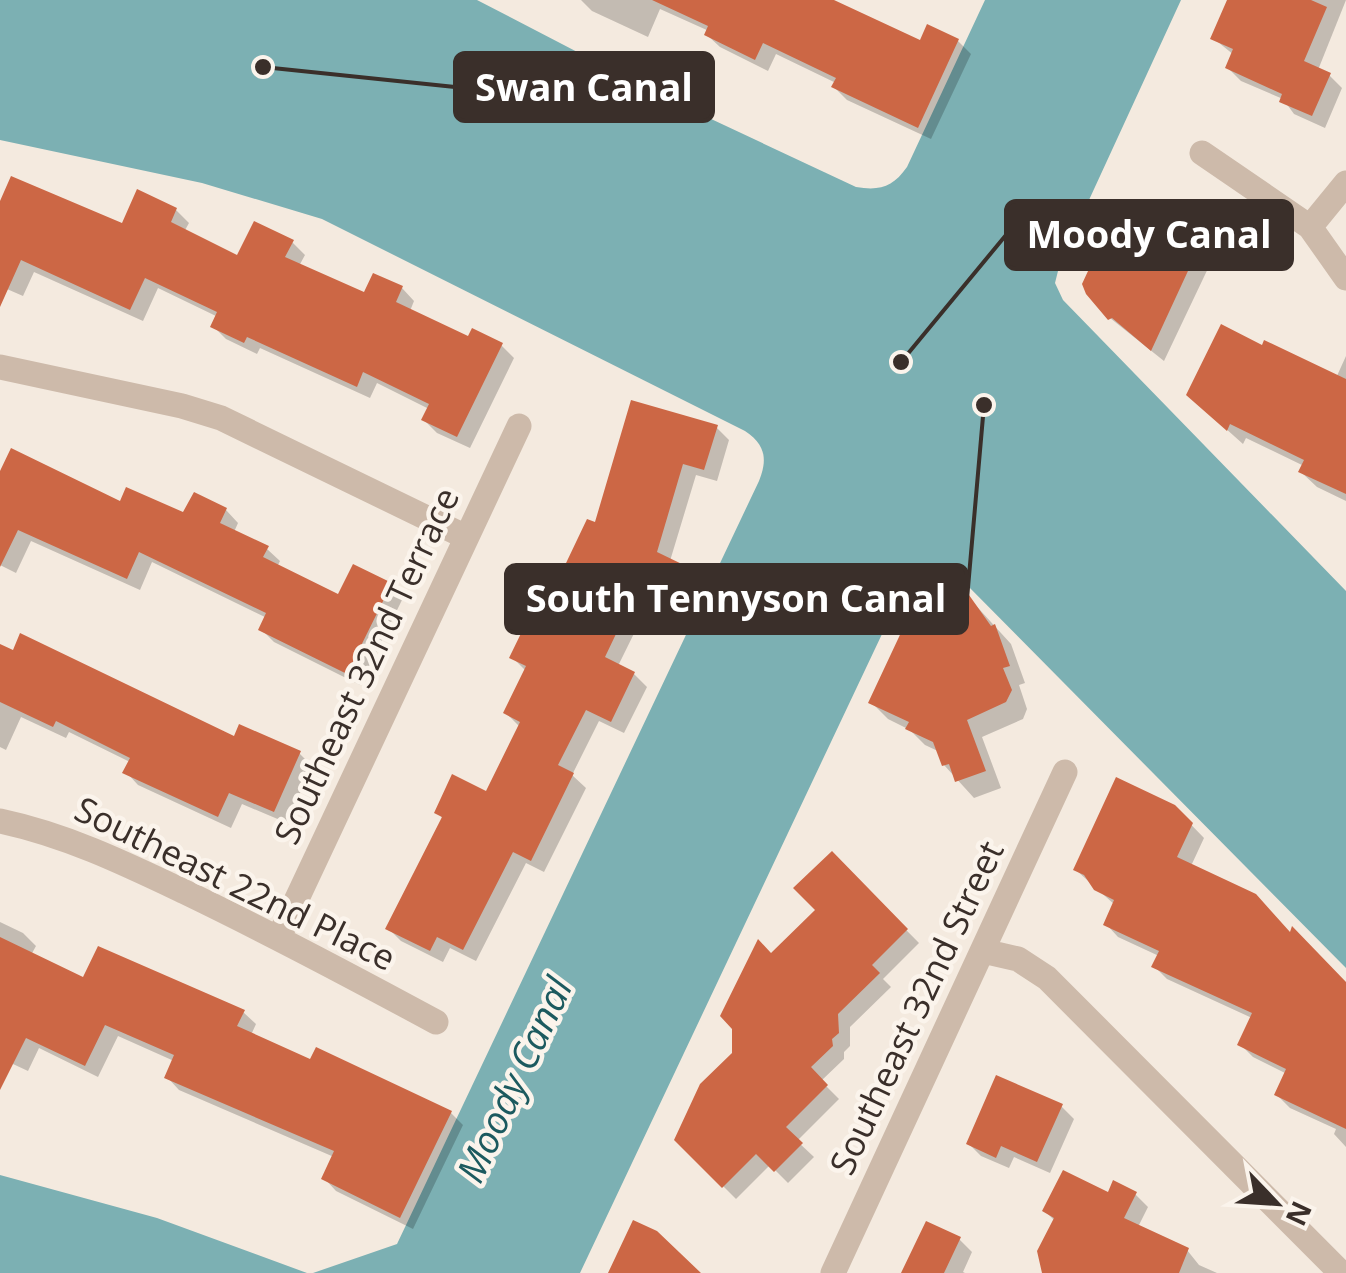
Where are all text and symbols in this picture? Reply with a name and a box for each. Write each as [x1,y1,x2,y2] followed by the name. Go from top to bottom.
[455,53,713,121] callout: Swan Canal
[475,60,693,112] text: Swan Canal
[1006,201,1292,269] callout: Moody Canal
[1026,207,1272,259] text: Moody Canal
[262,479,469,851] street label: Southeast 32nd Terrace
[506,565,967,633] callout: South Tennyson Canal
[526,571,946,623] text: South Tennyson Canal
[68,785,404,981] street label: Southeast 22nd Place
[818,833,1014,1182] street label: Southeast 32nd Street
[443,967,584,1190] water label: Moody Canal
[1226,1153,1326,1253] north arrow
[1278,1196,1322,1232] text: N

